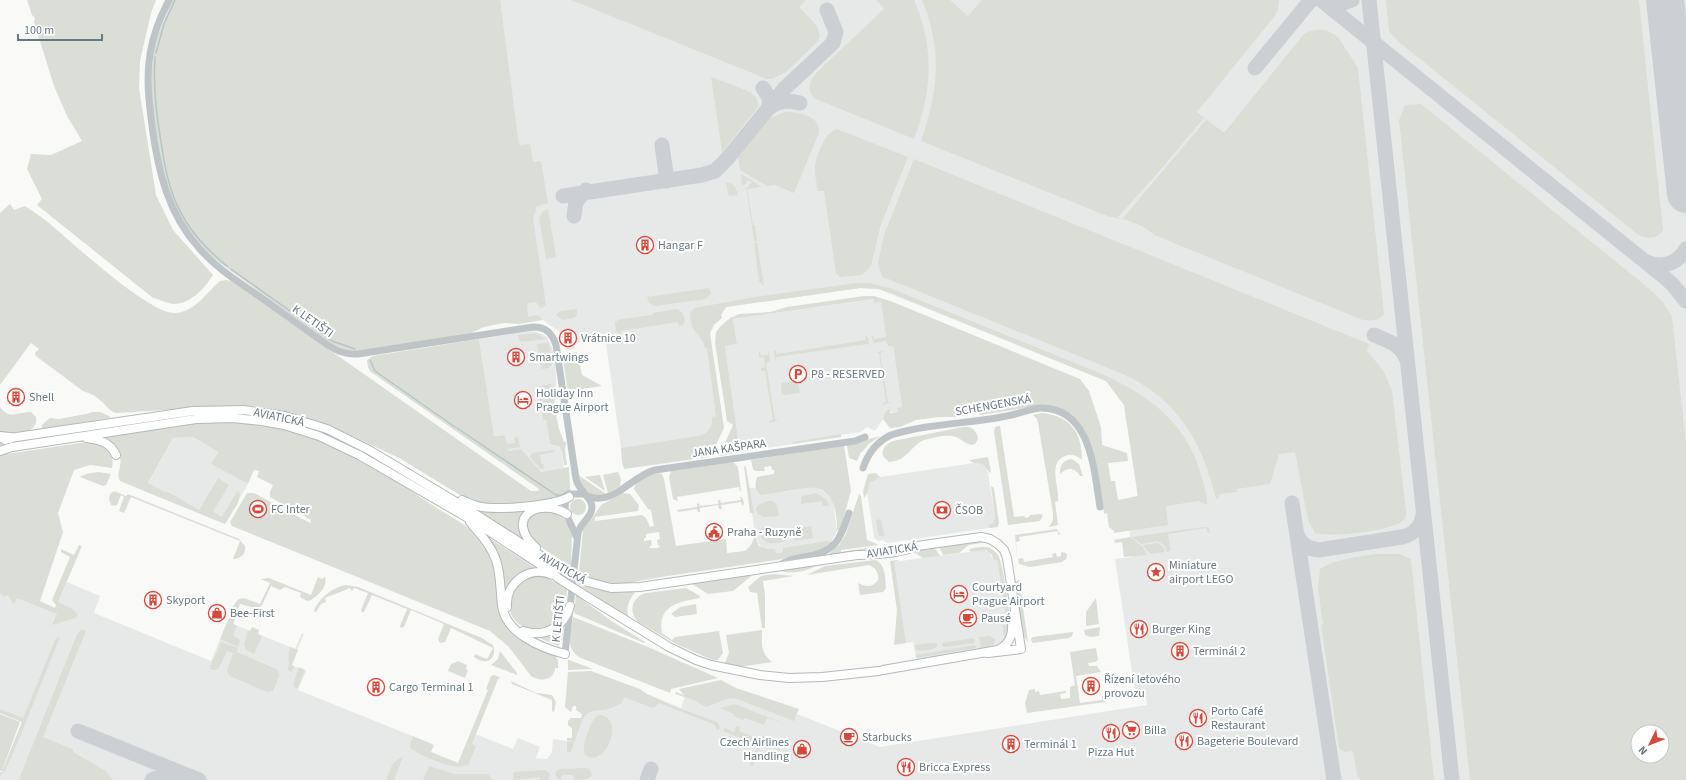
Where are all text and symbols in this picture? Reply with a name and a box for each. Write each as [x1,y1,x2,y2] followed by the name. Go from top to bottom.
[18,16,102,42] scale bar
[24,22,54,39] text: 100 m
[635,235,655,255] building icon: Hangar F
[658,237,703,254] place label: Hangar F
[289,301,337,342] street label: K LETIŠTI
[558,328,578,348] building icon: Vrátnice 10
[581,330,636,347] place label: Vrátnice 10
[506,347,526,367] building icon: Smartwings
[529,349,589,366] place label: Smartwings
[788,364,808,384] parking icon: P8 - RESERVED
[811,366,885,383] place label: P8 - RESERVED
[536,385,609,416] place label: Holiday Inn Prague Airport
[6,387,26,407] building icon: Shell
[29,389,54,406] place label: Shell
[513,390,533,410] hotel icon: Holiday Inn Prague Airport
[954,390,1033,420] street label: SCHENGENSKÁ
[252,404,306,431] street label: AVIATICKÁ
[691,435,768,462] street label: JANA KAŠPARA
[248,499,268,519] sports icon: FC Inter
[932,500,952,520] bank icon: ČSOB
[271,501,311,518] place label: FC Inter
[955,502,983,519] place label: ČSOB
[704,522,724,542] public building icon: Praha - Ruzyně
[727,524,801,541] place label: Praha - Ruzyně
[865,538,919,563] street label: AVIATICKÁ
[536,548,590,589] street label: AVIATICKÁ
[1169,557,1234,588] place label: Miniature airport LEGO
[1146,562,1166,582] place icon: Miniature airport LEGO
[972,579,1045,610] place label: Courtyard Prague Airport
[949,584,969,604] hotel icon: Courtyard Prague Airport
[143,590,163,610] building icon: Skyport
[166,592,205,609] place label: Skyport
[548,595,569,643] street label: K LETIŠTI
[207,603,227,623] shop icon: Bee-First
[230,605,275,622] place label: Bee-First
[958,608,978,628] cafe icon: Pausé
[981,610,1011,627] place label: Pausé
[1129,619,1149,639] restaurant icon: Burger King
[1152,621,1211,638] place label: Burger King
[1170,641,1190,661] building icon: Terminál 2
[1193,643,1246,660] place label: Terminál 2
[1104,671,1180,702] place label: Řízení letového provozu
[1081,676,1101,696] building icon: Řízení letového provozu
[366,677,386,697] building icon: Cargo Terminal 1
[389,679,473,696] place label: Cargo Terminal 1
[1211,703,1265,734] place label: Porto Café Restaurant
[1188,708,1208,728] restaurant icon: Porto Café Restaurant
[1121,720,1141,740] supermarket icon: Billa
[1144,722,1166,739] place label: Billa
[1101,723,1121,743] restaurant icon: Pizza Hut
[1630,724,1670,764] north arrow
[839,727,859,747] cafe icon: Starbucks
[862,729,912,746] place label: Starbucks
[1174,731,1194,751] restaurant icon: Bageterie Boulevard
[1197,733,1298,750] place label: Bageterie Boulevard
[720,734,789,765] place label: Czech Airlines Handling
[1001,734,1021,754] building icon: Terminál 1
[1024,736,1077,753] place label: Terminál 1
[792,739,812,759] shop icon: Czech Airlines Handling
[1635,743,1651,758] text: N
[1088,744,1134,761] place label: Pizza Hut
[896,757,916,777] restaurant icon: Bricca Express
[919,759,990,776] place label: Bricca Express

